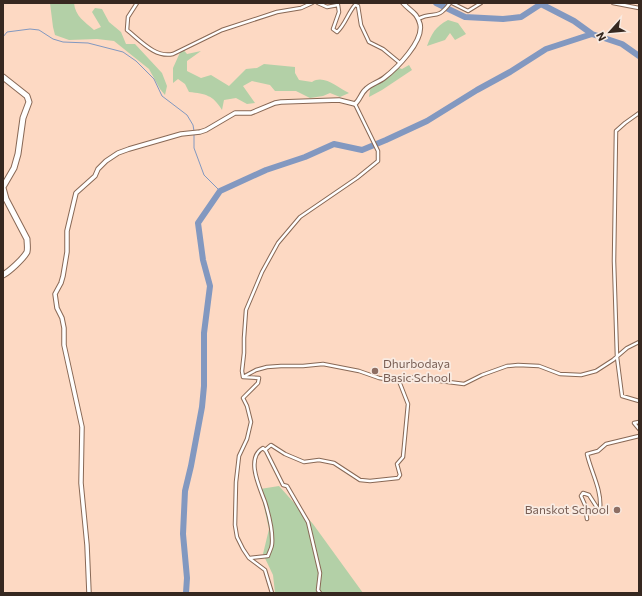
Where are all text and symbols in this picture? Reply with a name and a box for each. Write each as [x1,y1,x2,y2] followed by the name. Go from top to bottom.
[590,12,630,52] north arrow
[593,30,608,43] text: N
[383,356,451,384] place label: Dhurbodaya Basic School
[370,366,380,376] marker: Dhurbodaya Basic School
[525,502,609,516] place label: Banskot School
[612,505,622,515] marker: Banskot School

